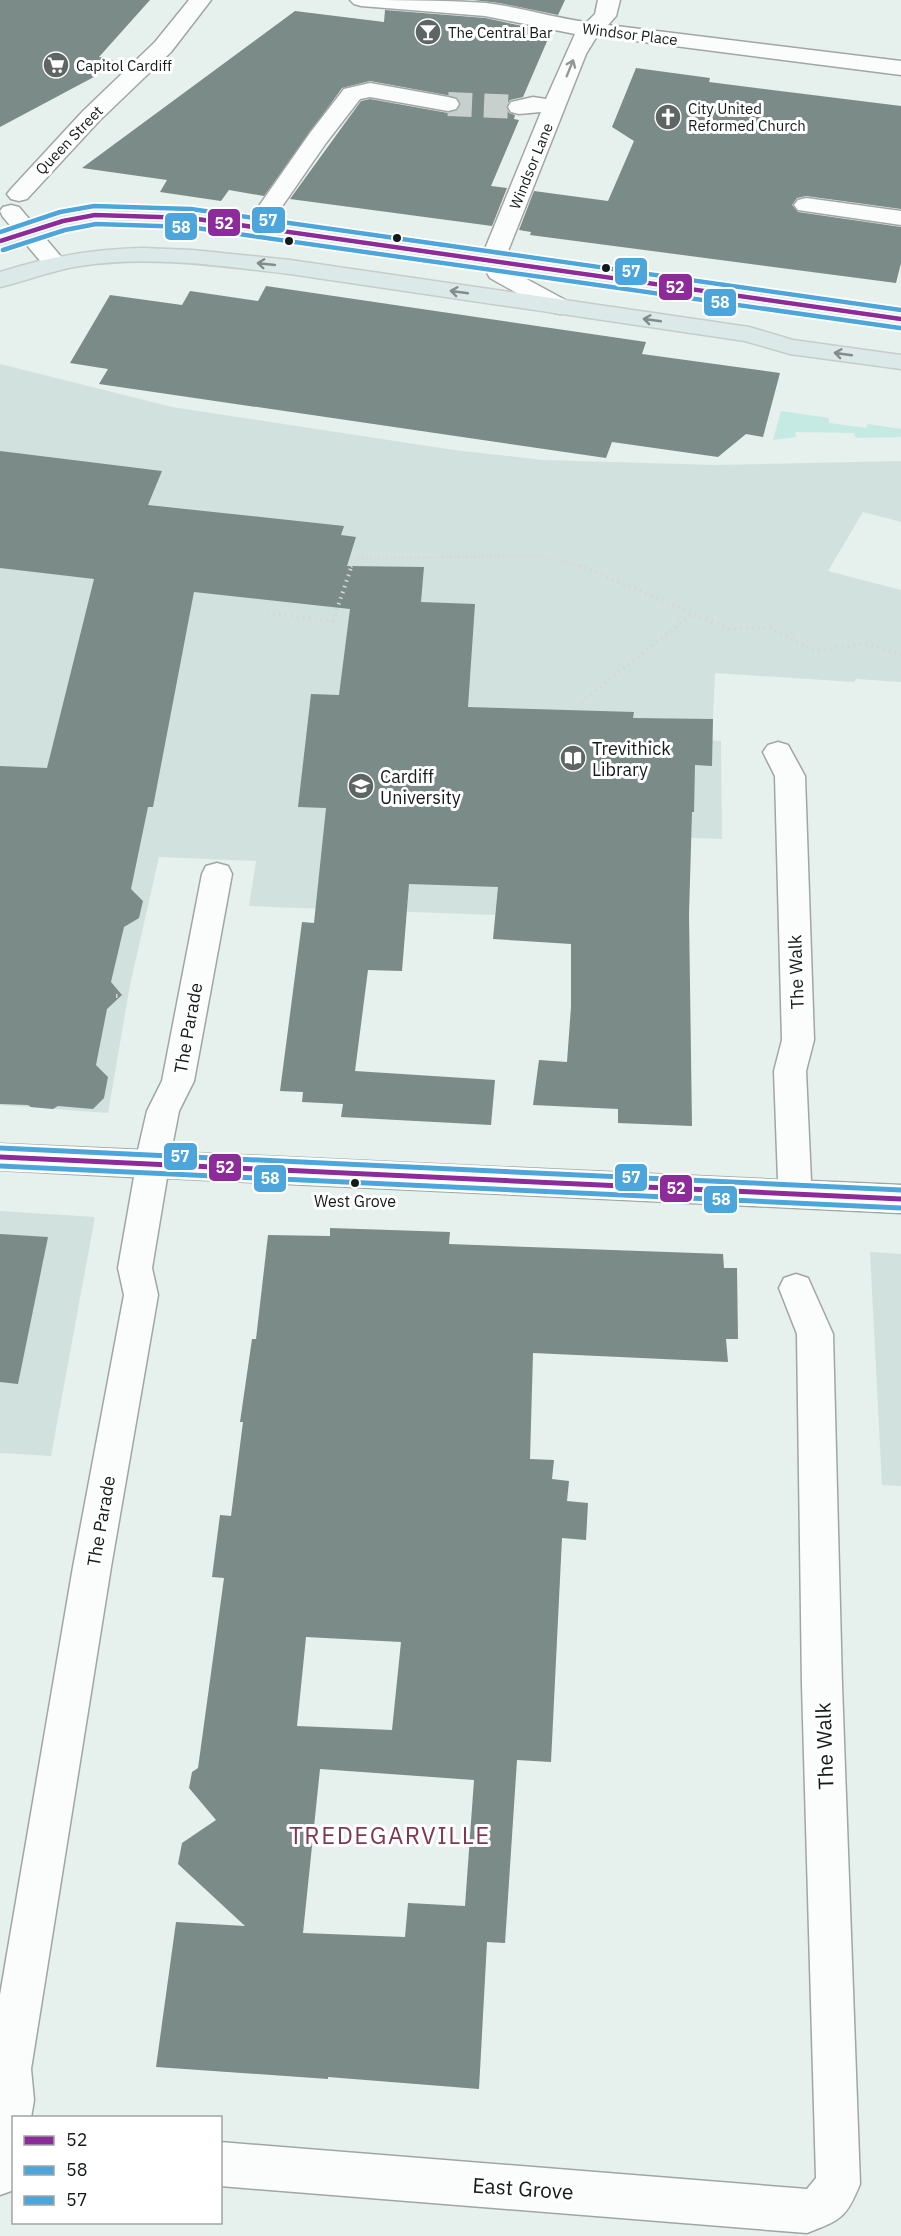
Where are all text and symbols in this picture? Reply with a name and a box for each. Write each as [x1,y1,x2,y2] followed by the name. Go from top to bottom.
[413,17,443,47] bar icon: The Central Bar
[581,19,679,49] street label: Windsor Place
[448,23,553,42] place label: The Central Bar
[41,50,71,80] supermarket icon: Capitol Cardiff
[76,56,172,75] place label: Capitol Cardiff
[565,59,576,77] one-way arrow
[688,99,806,135] place label: City United Reformed Church
[31,101,107,179] street label: Queen Street
[653,102,683,132] church icon: City United Reformed Church
[505,120,557,212] street label: Windsor Lane
[251,206,286,234] line badge: 57
[207,208,241,237] line badge: 52
[258,210,278,230] text: 57
[164,212,198,241] line badge: 58
[214,213,234,233] text: 52
[171,217,191,237] text: 58
[391,232,403,244] unlabelled marker
[283,235,295,247] unlabelled marker
[614,257,648,286] line badge: 57
[256,258,276,269] one-way arrow
[621,261,641,281] text: 57
[600,262,612,274] unlabelled marker
[658,273,693,301] line badge: 52
[665,277,685,297] text: 52
[449,286,469,297] one-way arrow
[703,288,737,317] line badge: 58
[710,292,730,312] text: 58
[642,314,662,325] one-way arrow
[834,349,853,360] one-way arrow
[592,737,671,781] place label: Trevithick Library
[558,743,588,773] library icon: Trevithick Library
[380,765,461,809] place label: Cardiff University
[346,771,376,801] school or university icon: Cardiff University
[783,934,809,1010] street label: The Walk
[169,981,207,1075] street label: The Parade
[163,1142,198,1171] line badge: 57
[170,1146,190,1166] text: 57
[208,1153,242,1182] line badge: 52
[215,1157,235,1177] text: 52
[614,1163,648,1192] line badge: 57
[253,1164,287,1193] line badge: 58
[621,1167,641,1187] text: 57
[260,1168,280,1188] text: 58
[659,1174,693,1203] line badge: 52
[349,1177,361,1189] marker: West Grove
[666,1178,686,1198] text: 52
[703,1185,738,1214] line badge: 58
[711,1189,731,1209] text: 58
[314,1191,396,1211] place label: West Grove
[82,1474,120,1568] street label: The Parade
[808,1702,840,1790] street label: The Walk
[289,1819,491,1851] district label: TREDEGARVILLE
[12,2116,222,2224] legend
[66,2128,88,2151] text: 52
[66,2158,88,2181] text: 58
[471,2170,575,2206] street label: East Grove
[66,2188,88,2211] text: 57

